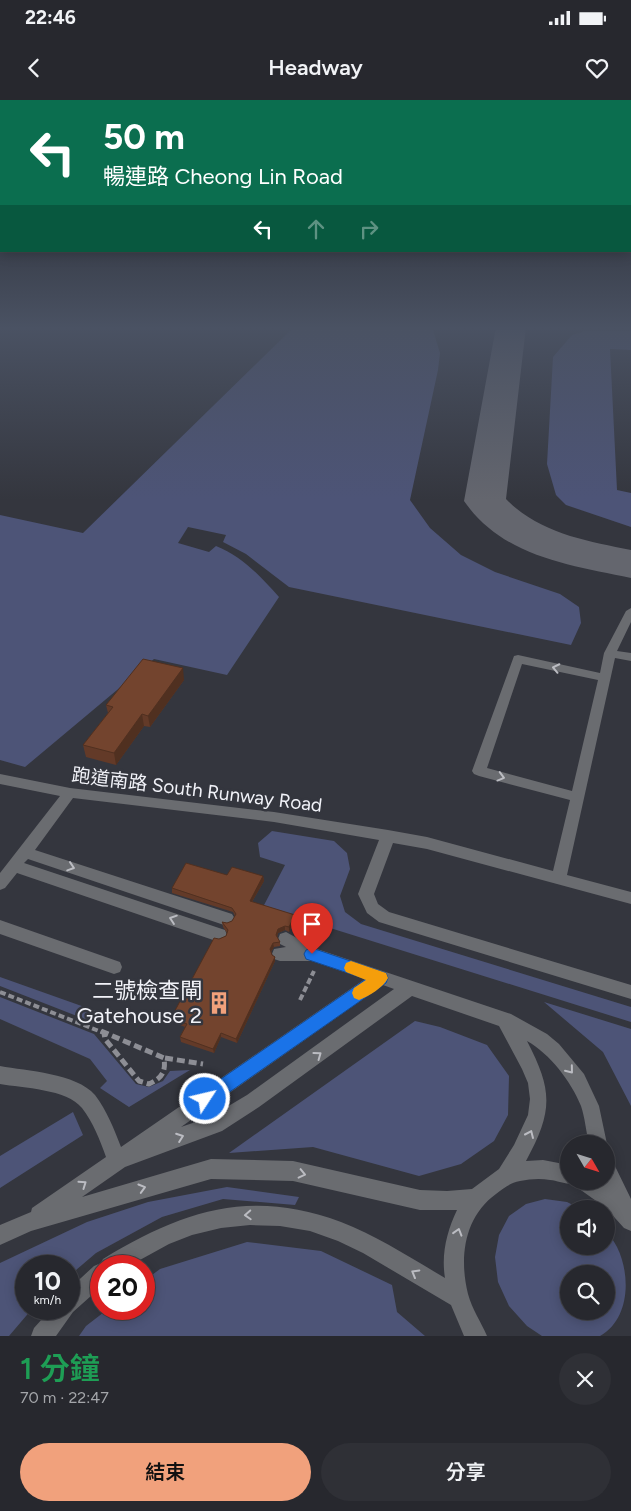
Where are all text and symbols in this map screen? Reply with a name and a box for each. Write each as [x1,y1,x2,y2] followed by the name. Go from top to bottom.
[25,6,76,29] text: 22:46
[20,54,48,82] icon: back
[268,54,363,81] text: Headway
[583,54,611,82] icon: heart
[103,116,185,158] text: 50 m
[20,120,85,185] icon: left
[103,163,343,190] text: 暢連路 Cheong Lin Road
[249,215,277,243] icon: left
[302,215,330,243] icon: ahead
[355,215,383,243] icon: right
[552,663,561,673] one-way arrow
[71,763,323,817] street label: 跑道南路 South Runway Road
[496,771,504,781] one-way arrow
[66,862,74,872] one-way arrow
[291,903,333,954] pin
[298,910,326,938] icon: arrive
[169,915,177,925] one-way arrow
[76,977,202,1029] place label: 二號檢查閘 Gatehouse 2
[206,990,232,1016] building icon: 二號檢查閘 Gatehouse 2
[312,1052,322,1061] one-way arrow
[564,1064,572,1073] one-way arrow
[178,1072,230,1124] position arrow
[524,1130,535,1139] one-way arrow
[175,1133,183,1143] one-way arrow
[560,1135,615,1190] north arrow
[560,1135,615,1320] map controls
[297,1168,306,1179] one-way arrow
[77,1181,87,1190] one-way arrow
[138,1183,146,1193] one-way arrow
[560,1200,615,1255] button: sound
[244,1209,252,1220] one-way arrow
[453,1228,463,1236] one-way arrow
[90,1255,155,1320] speed limit sign: 20
[560,1265,615,1320] button: search
[34,1266,61,1296] text: 10
[412,1269,421,1279] one-way arrow
[34,1293,61,1307] text: km/h
[20,1350,100,1387] text: 1 分鐘
[559,1353,611,1405] button: close
[20,1388,109,1407] text: 70 m · 22:47
[20,1443,311,1501] button: 結束
[321,1443,611,1501] button: 分享

